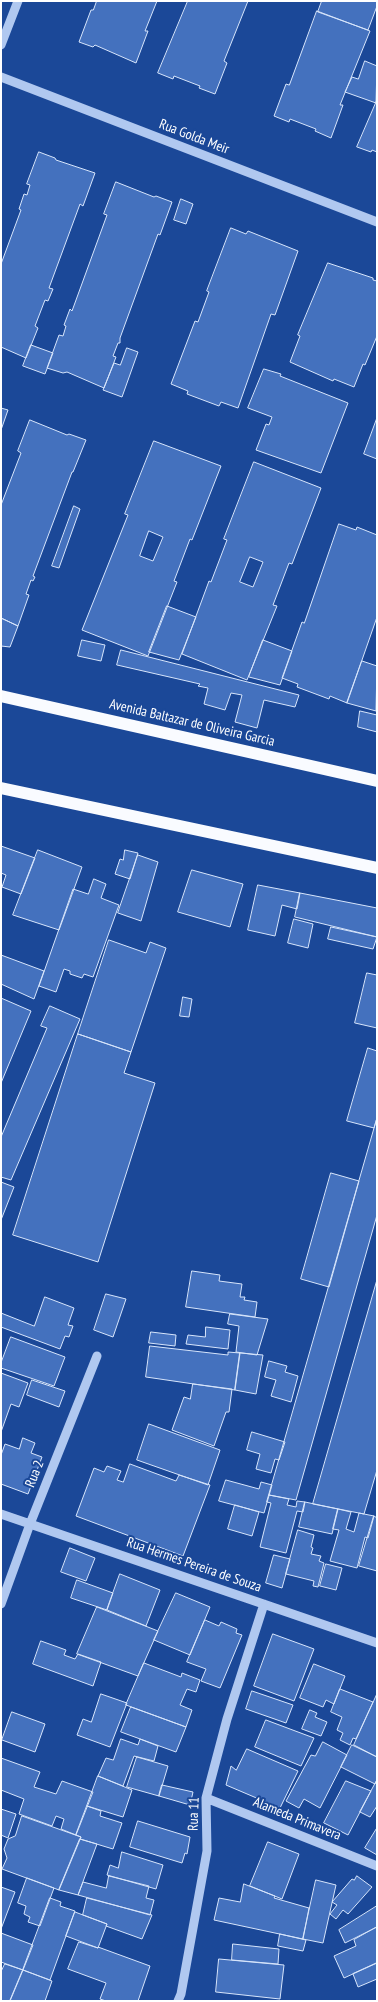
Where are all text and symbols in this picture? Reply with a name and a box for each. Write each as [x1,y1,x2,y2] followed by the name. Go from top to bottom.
[157,116,231,158] street label: Rua Golda Meir
[108,696,276,750] street label: Avenida Baltazar de Oliveira Garcia
[22,1458,48,1490] street label: Rua 2
[124,1534,264,1596] street label: Rua Hermes Pereira de Souza
[251,1794,343,1844] street label: Alameda Primavera
[185,1797,203,1831] street label: Rua 11

